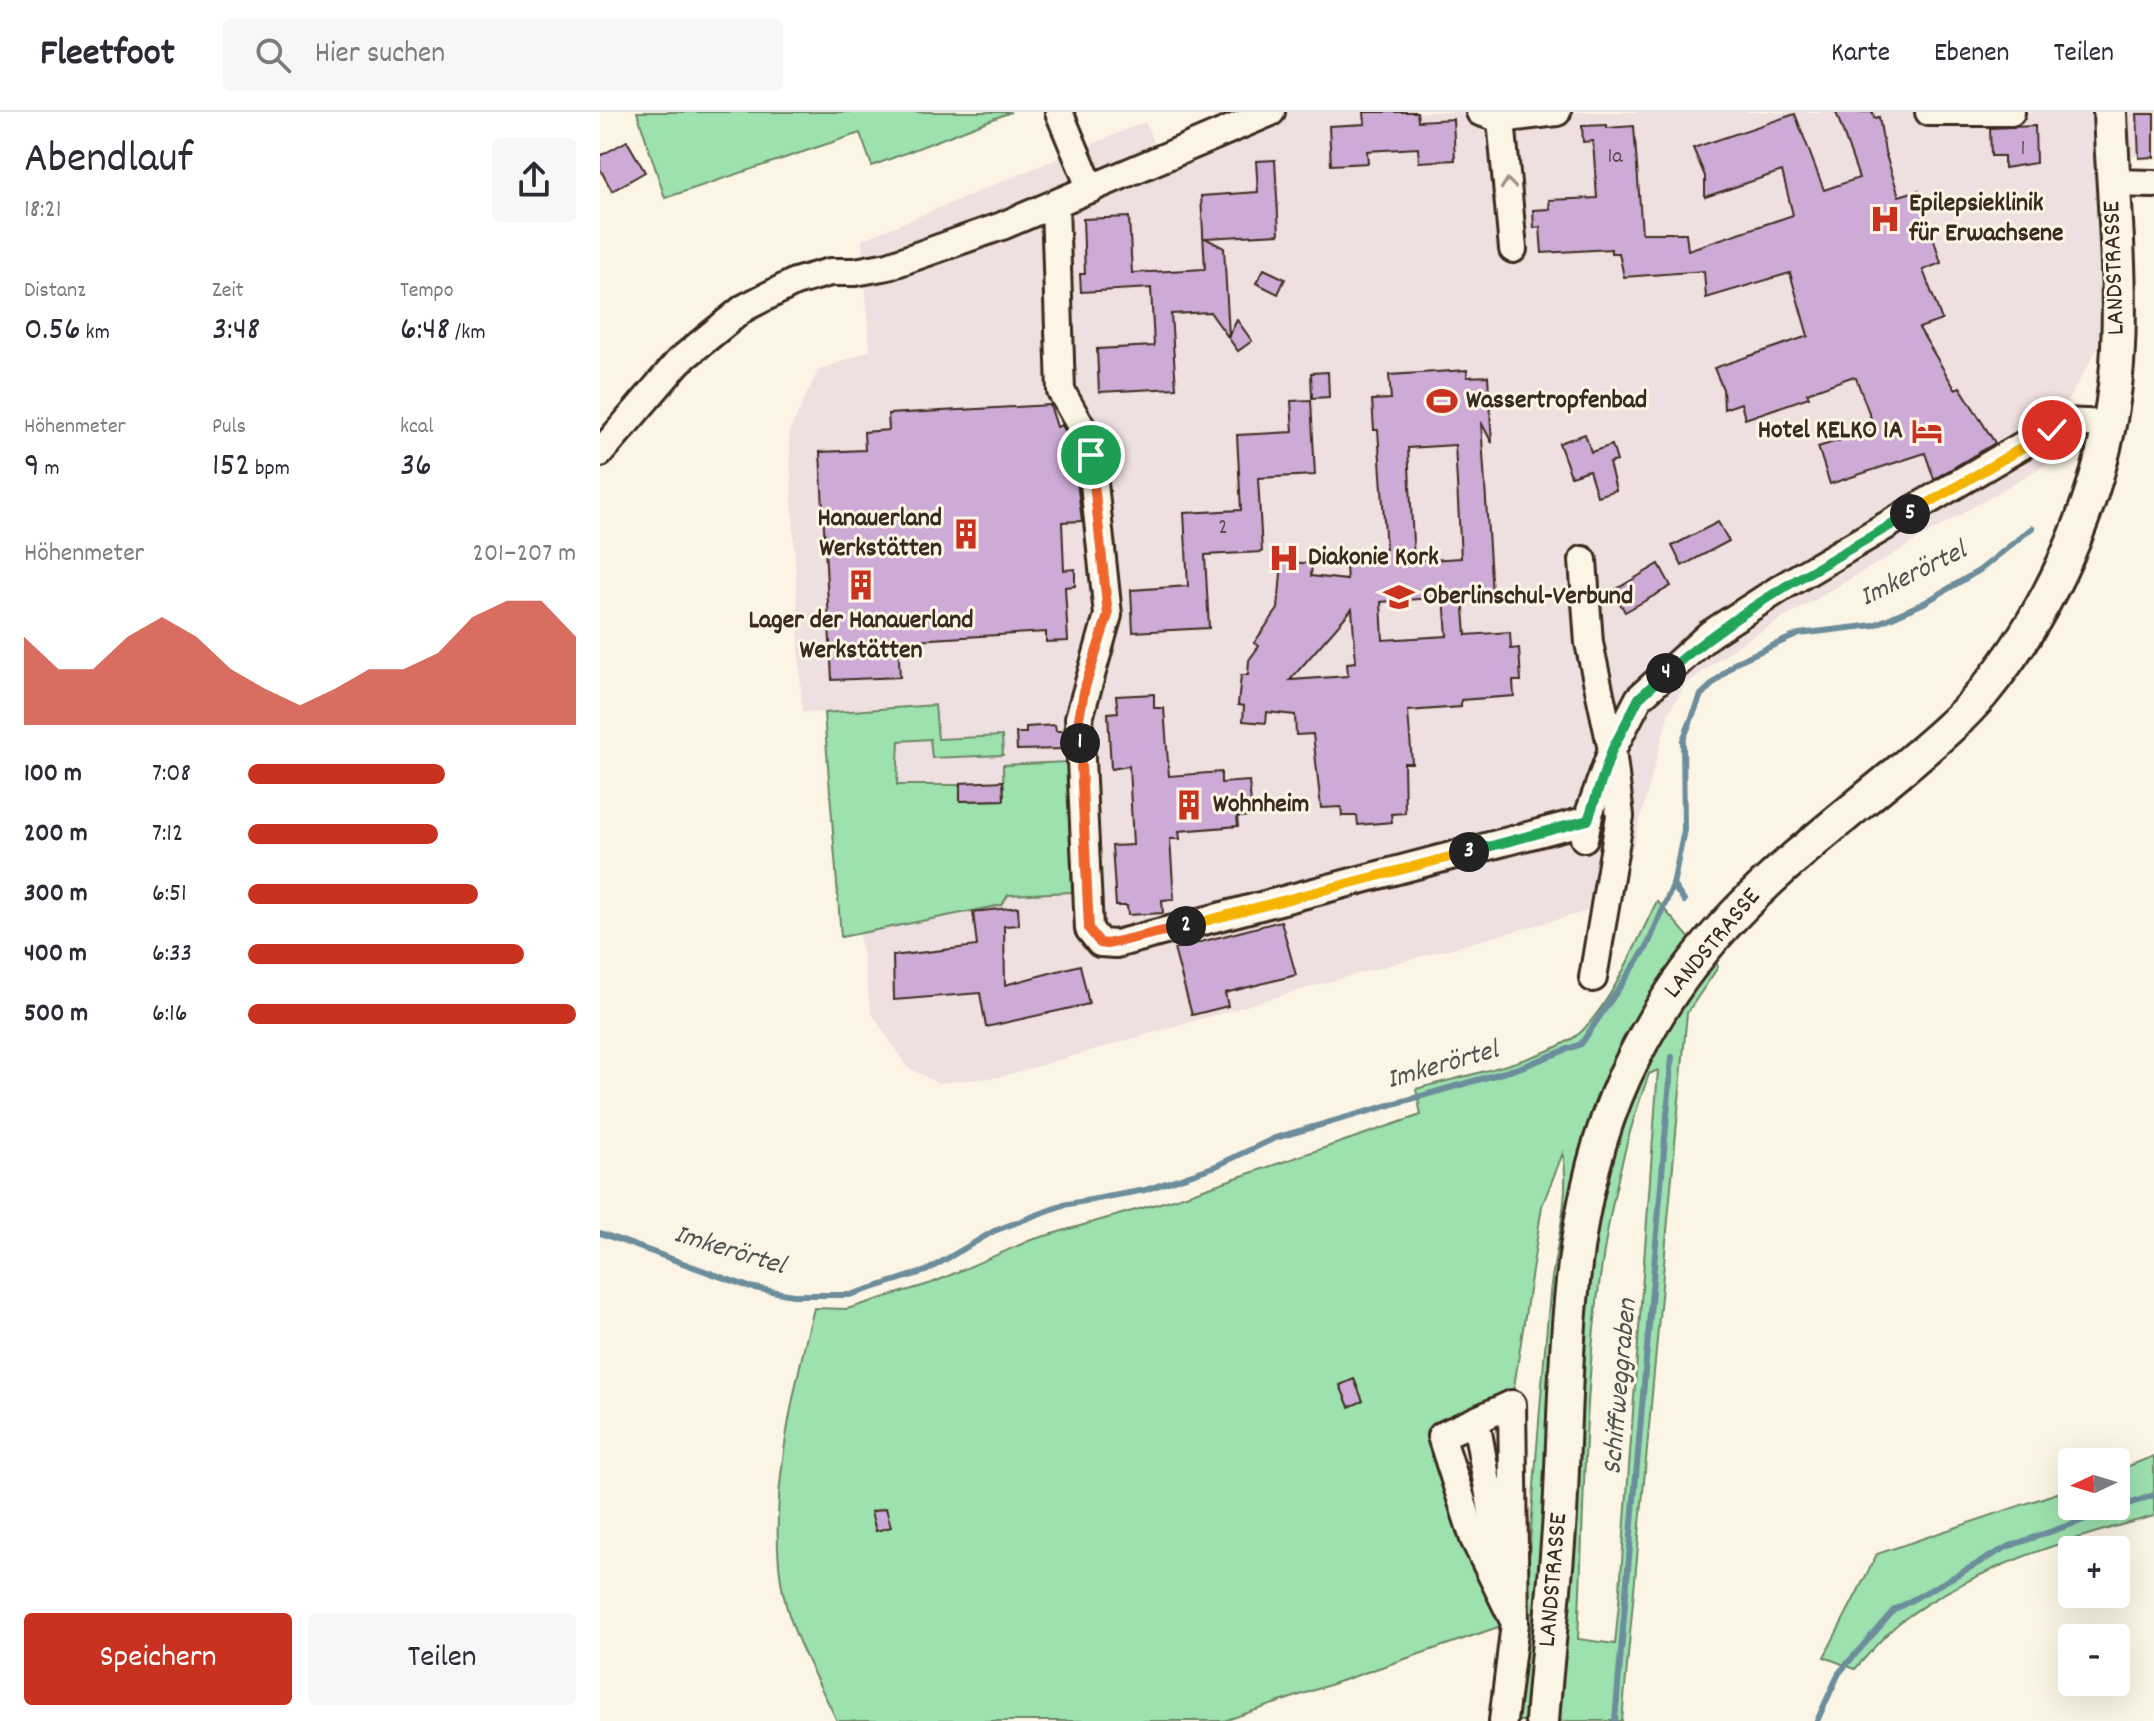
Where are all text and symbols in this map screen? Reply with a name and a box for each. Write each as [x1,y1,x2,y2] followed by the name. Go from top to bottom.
[223,19,783,91] search box
[40,28,175,83] text: Fleetfoot
[251,33,295,77] icon: search
[315,34,445,77] text: Hier suchen
[1831,35,1890,75] text: Karte
[1934,35,2009,75] text: Ebenen
[2053,35,2114,75] text: Teilen
[24,130,193,193] text: Abendlauf
[2021,134,2025,165] house number: 1
[492,138,576,222] button: share
[1607,142,1623,173] house number: 1a
[1499,177,1516,190] one-way arrow
[1908,186,2064,253] place label: Epilepsieklinik für Erwachsene
[24,192,62,229] text: 18:21
[2094,200,2136,336] street label: LANDSTRASSE
[1868,202,1902,236] hospital icon: Epilepsieklinik für Erwachsene
[24,276,86,307] text: Distanz
[212,276,244,307] text: Zeit
[400,276,454,307] text: Tempo
[24,307,81,356] text: 0.56
[212,307,260,356] text: 3:48
[400,307,450,356] text: 6:48
[81,318,110,349] text: km
[450,318,486,349] text: /km
[1466,383,1647,420] place label: Wassertropfenbad
[1425,384,1459,418] sports icon: Wassertropfenbad
[2018,396,2086,464] pin
[2030,408,2074,452] icon: check
[24,412,126,443] text: Höhenmeter
[212,412,246,443] text: Puls
[400,412,433,443] text: kcal
[1758,413,1903,450] place label: Hotel KELKO 1A
[1910,414,1944,448] hotel icon: Hotel KELKO 1A
[1057,421,1125,489] pin
[1069,433,1113,477] icon: arrive
[24,443,40,492] text: 9
[212,443,250,492] text: 152
[400,443,432,492] text: 36
[40,454,60,485] text: m
[250,454,290,485] text: bpm
[1890,494,1930,534] pin: 5
[1905,498,1915,529] text: 5
[817,501,942,568] place label: Hanauerland Werkstätten
[1218,513,1228,544] house number: 2
[949,517,983,551] building icon: Hanauerland Werkstätten
[1854,532,1976,619] water label: Imkerörtel
[24,536,144,573] text: Höhenmeter
[473,536,576,573] text: 201–207 m
[1308,540,1439,577] place label: Diakonie Kork
[1267,541,1301,575] hospital icon: Diakonie Kork
[844,568,878,602] building icon: Lager der Hanauerland Werkstätten
[1423,579,1633,616] place label: Oberlinschul-Verbund
[1382,580,1416,614] school or university icon: Oberlinschul-Verbund
[748,603,974,670] place label: Lager der Hanauerland Werkstätten
[1646,653,1686,693] pin: 4
[1661,657,1671,688] text: 4
[1060,723,1100,763] pin: 1
[1078,727,1082,758] text: 1
[24,756,82,793] text: 100 m
[152,756,191,793] text: 7:08
[1213,787,1309,824] place label: Wohnheim
[1172,788,1206,822] building icon: Wohnheim
[24,816,88,853] text: 200 m
[152,816,183,853] text: 7:12
[1449,832,1489,872] pin: 3
[1464,836,1474,867] text: 3
[24,876,88,913] text: 300 m
[152,876,187,913] text: 6:51
[1656,880,1771,1007] street label: LANDSTRASSE
[1166,906,1206,946] pin: 2
[1181,910,1191,941] text: 2
[24,936,87,973] text: 400 m
[152,936,192,973] text: 6:33
[24,996,88,1033] text: 500 m
[152,996,188,1033] text: 6:16
[1383,1031,1506,1102] water label: Imkerörtel
[669,1216,792,1289] water label: Imkerörtel
[1594,1296,1650,1477] water label: Schiffweggraben
[2058,1448,2130,1520] north arrow
[2058,1448,2130,1696] map controls
[1530,1511,1578,1649] street label: LANDSTRASSE
[2058,1536,2130,1608] button: +
[24,1613,292,1705] button: Speichern
[308,1613,576,1705] button: Teilen
[2058,1624,2130,1696] button: −

